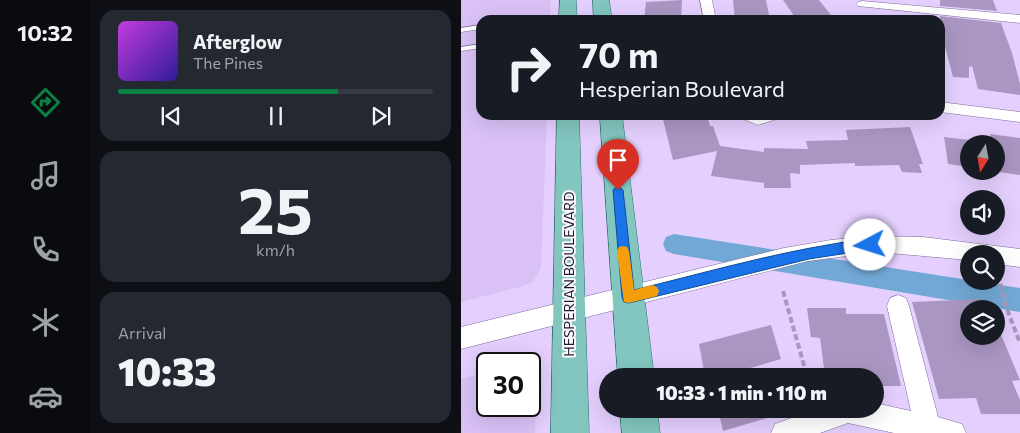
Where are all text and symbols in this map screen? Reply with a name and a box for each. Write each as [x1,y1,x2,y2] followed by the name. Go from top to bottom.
[17,19,73,46] text: 10:32
[193,30,282,53] text: Afterglow
[579,32,659,75] text: 70 m
[496,35,561,100] icon: right
[193,53,263,72] text: The Pines
[579,75,785,102] text: Hesperian Boulevard
[28,85,63,120] icon: directions
[157,102,185,130] icon: previous
[262,102,290,130] icon: pause
[367,102,395,130] icon: next
[960,135,1005,180] north arrow
[960,135,1005,345] map controls
[597,139,639,190] pin
[604,146,632,174] icon: arrive
[28,158,63,193] icon: music
[238,168,313,247] text: 25
[960,190,1005,235] button: sound
[560,191,577,357] street label: HESPERIAN BOULEVARD
[843,218,895,270] position arrow
[28,232,63,267] icon: phone
[256,240,295,259] text: km/h
[960,245,1005,290] button: search
[960,300,1005,345] button: layers
[28,305,63,340] icon: climate
[118,323,166,342] text: Arrival
[118,347,216,394] text: 10:33
[476,352,541,417] speed limit sign: 30
[28,379,63,414] icon: car
[656,381,827,404] text: 10:33 · 1 min · 110 m

